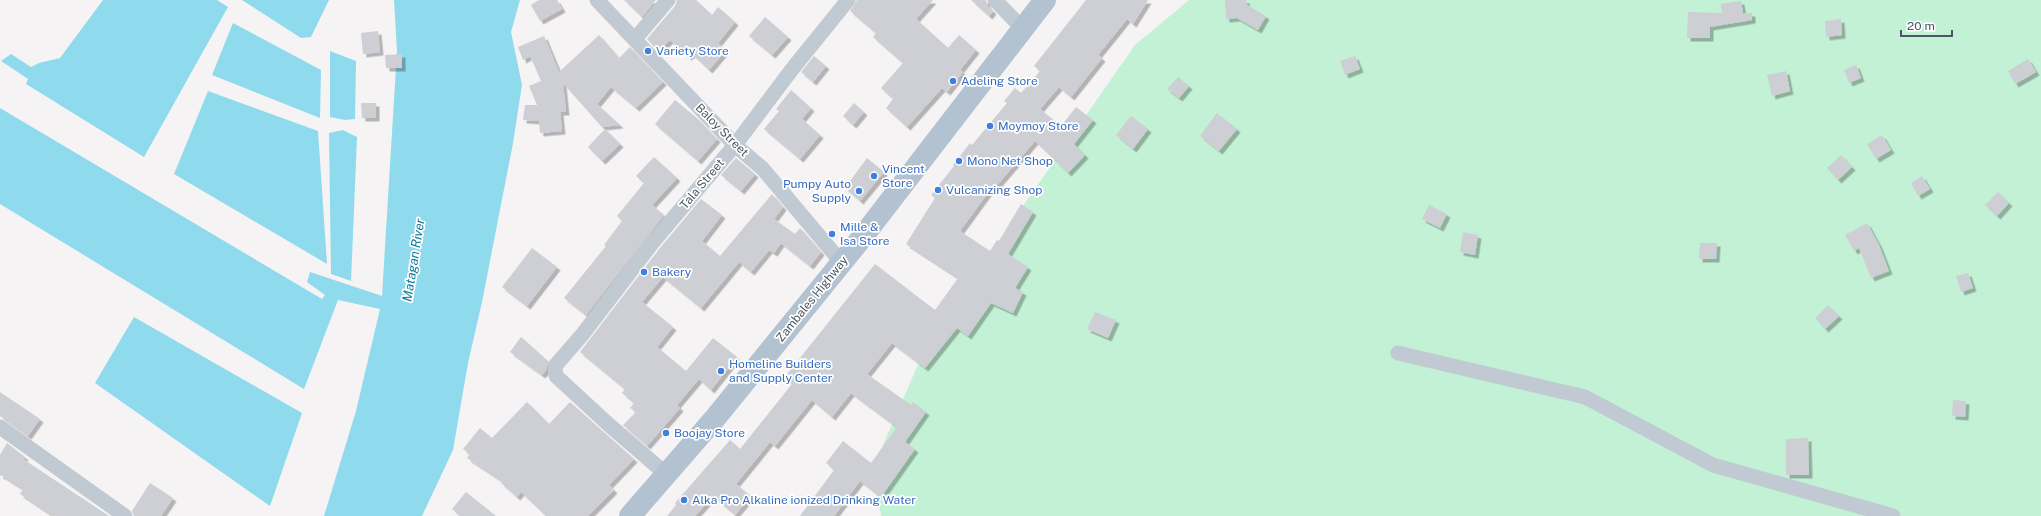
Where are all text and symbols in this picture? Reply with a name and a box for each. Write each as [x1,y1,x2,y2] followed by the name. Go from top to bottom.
[1901,12,1952,38] scale bar
[1907,19,1935,33] text: 20 m
[656,44,729,58] place label: Variety Store
[643,46,653,56] marker: Variety Store
[961,74,1038,88] place label: Adeling Store
[948,76,958,86] marker: Adeling Store
[693,101,752,160] street label: Baloy Street
[998,119,1079,133] place label: Moymoy Store
[985,121,995,131] marker: Moymoy Store
[967,154,1053,168] place label: Mono Net Shop
[677,156,727,212] street label: Tala Street
[954,156,964,166] marker: Mono Net Shop
[882,162,925,190] place label: Vincent Store
[869,171,879,181] marker: Vincent Store
[783,177,852,205] place label: Pumpy Auto Supply
[946,183,1042,197] place label: Vulcanizing Shop
[933,185,943,195] marker: Vulcanizing Shop
[854,186,864,196] marker: Pumpy Auto Supply
[400,217,427,303] water label: Matagan River
[840,220,890,248] place label: Mille & Isa Store
[827,229,837,239] marker: Mille & Isa Store
[773,253,851,345] street label: Zambales Highway
[652,265,692,279] place label: Bakery
[639,267,649,277] marker: Bakery
[729,357,833,385] place label: Homeline Builders and Supply Center
[716,366,726,376] marker: Homeline Builders and Supply Center
[674,426,745,440] place label: Boojay Store
[661,428,671,438] marker: Boojay Store
[692,493,916,507] place label: Alka Pro Alkaline ionized Drinking Water
[679,495,689,505] marker: Alka Pro Alkaline ionized Drinking Water

